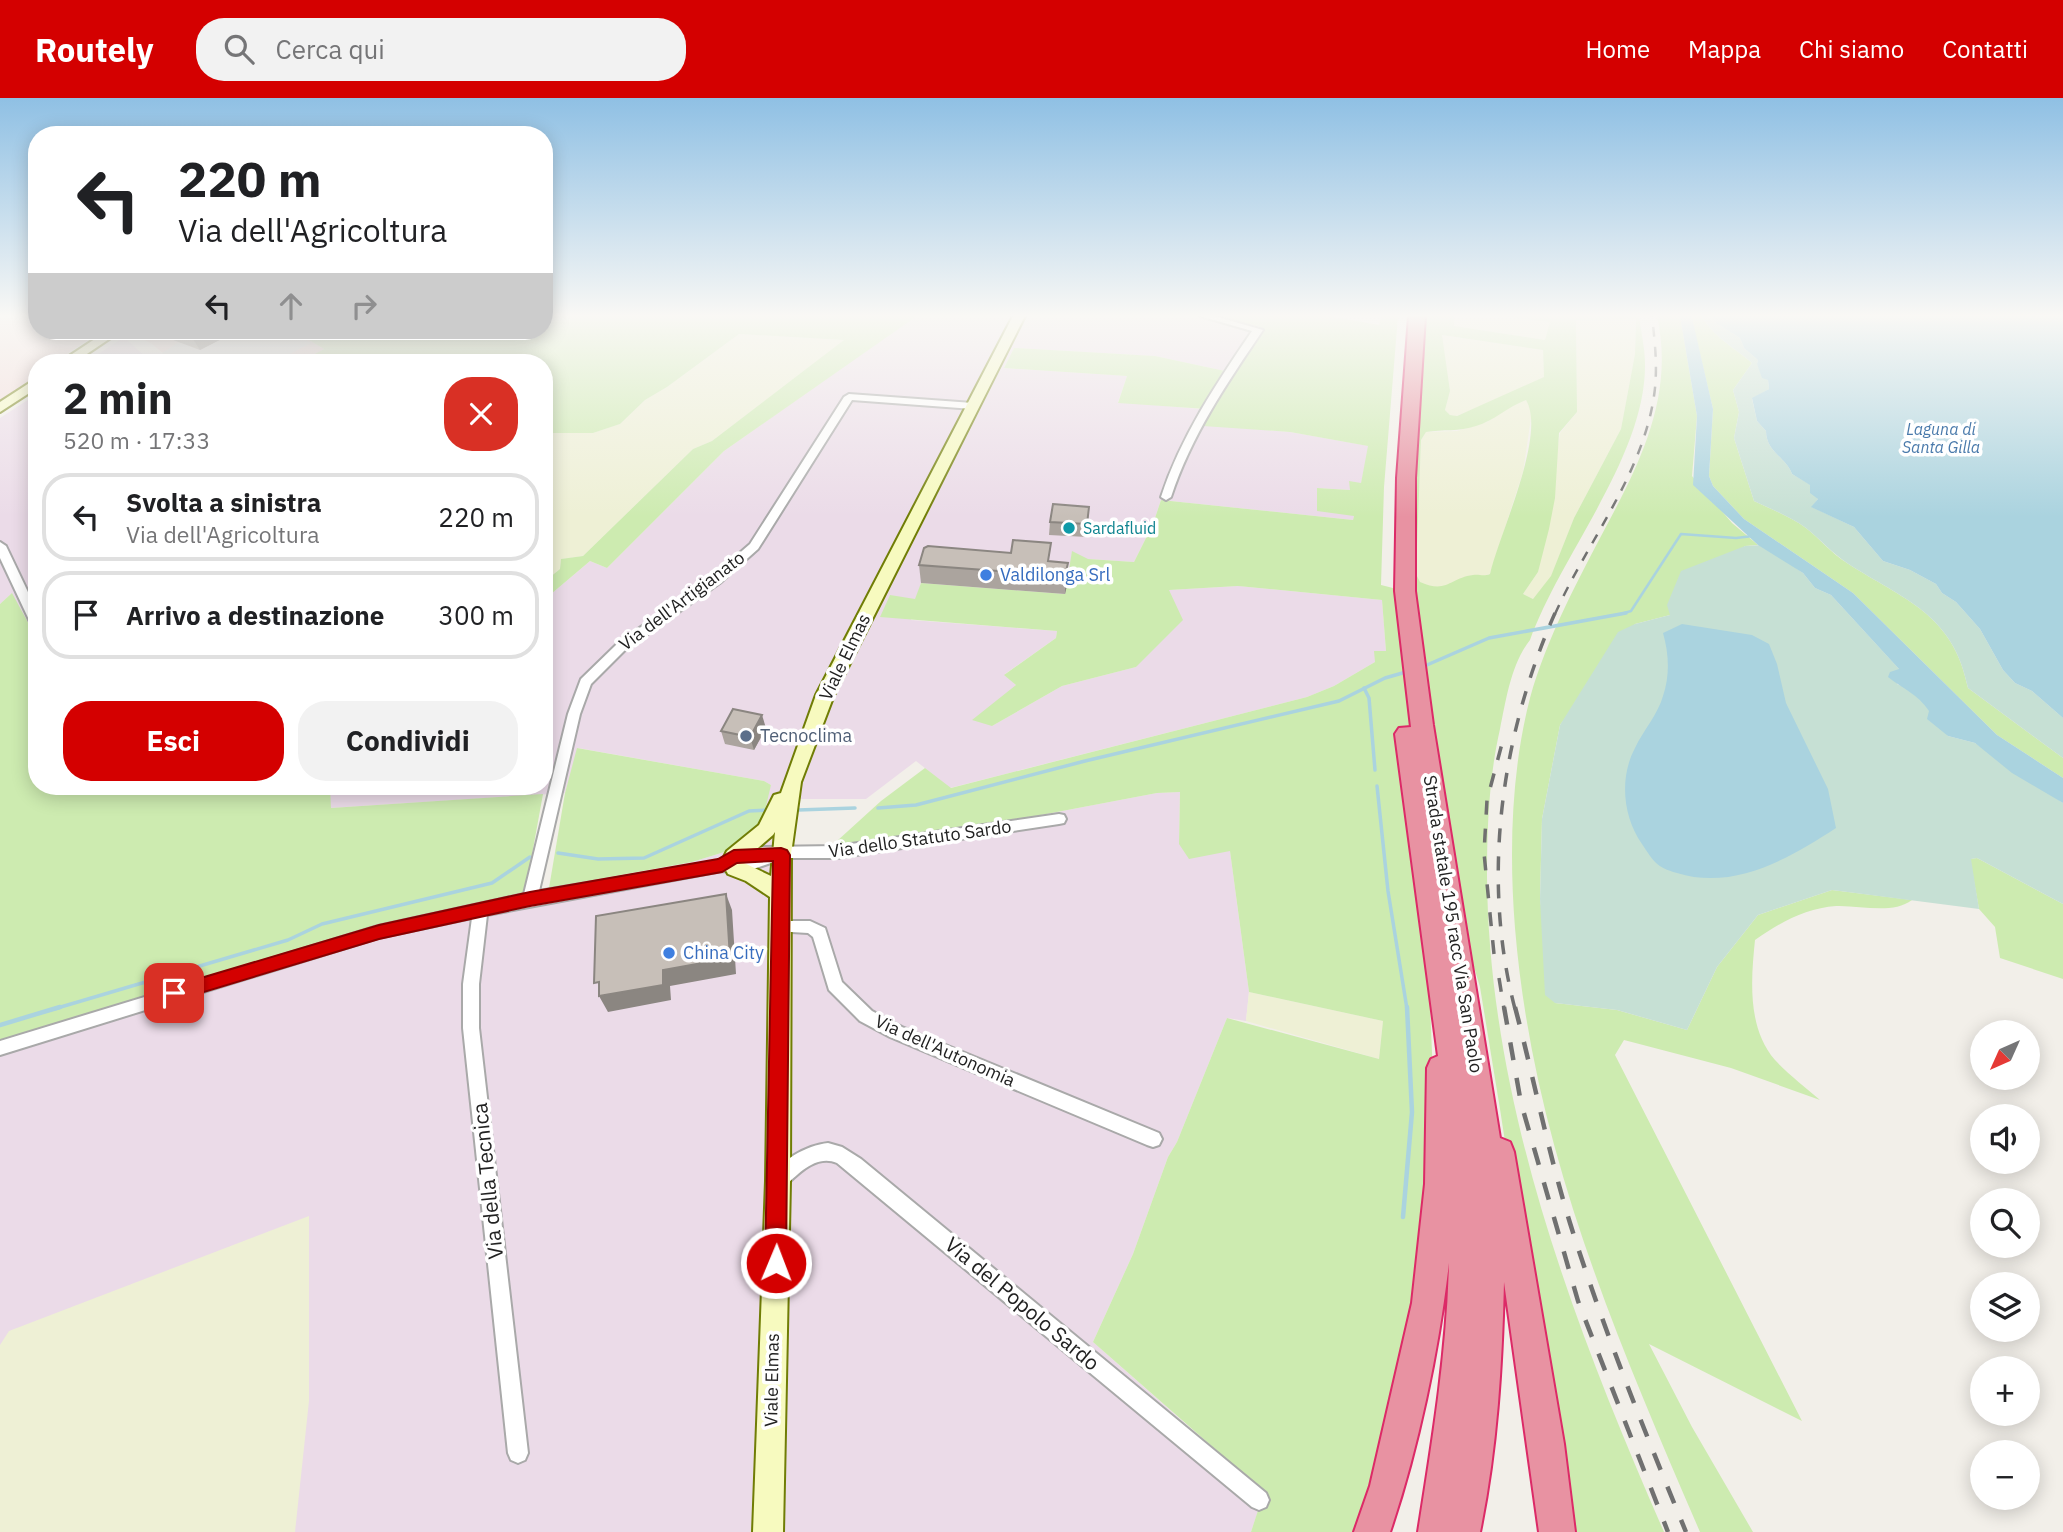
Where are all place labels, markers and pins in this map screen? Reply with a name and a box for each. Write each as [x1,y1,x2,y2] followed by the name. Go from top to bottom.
[1083,518,1156,538] place label: Sardafluid
[1061,520,1077,536] marker: Sardafluid
[1000,563,1110,586] place label: Valdilonga Srl
[978,567,994,583] marker: Valdilonga Srl
[760,724,853,747] place label: Tecnoclima
[738,728,754,744] marker: Tecnoclima
[683,941,764,964] place label: China City
[661,945,677,961] marker: China City
[144,963,204,1023] pin

